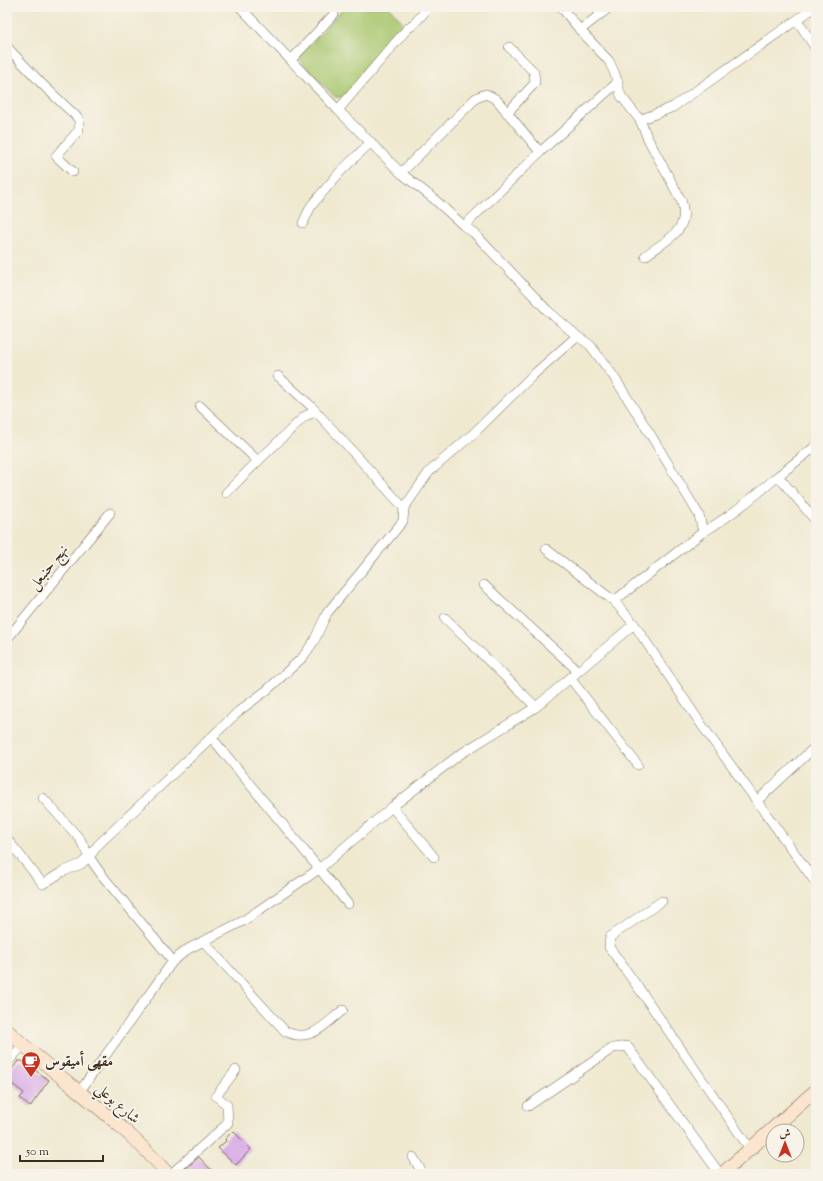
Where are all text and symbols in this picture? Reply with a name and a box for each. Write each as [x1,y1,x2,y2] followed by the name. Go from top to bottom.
[24,541,76,596] street label: نهج حنبعل
[20,1050,42,1078] cafe icon: مقهى أميقوس
[45,1050,113,1073] place label: مقهى أميقوس
[89,1079,144,1131] street label: شارع بوعلي
[765,1123,805,1163] north arrow
[780,1126,791,1142] text: ش
[20,1137,103,1163] scale bar
[25,1143,49,1161] text: 50 m

